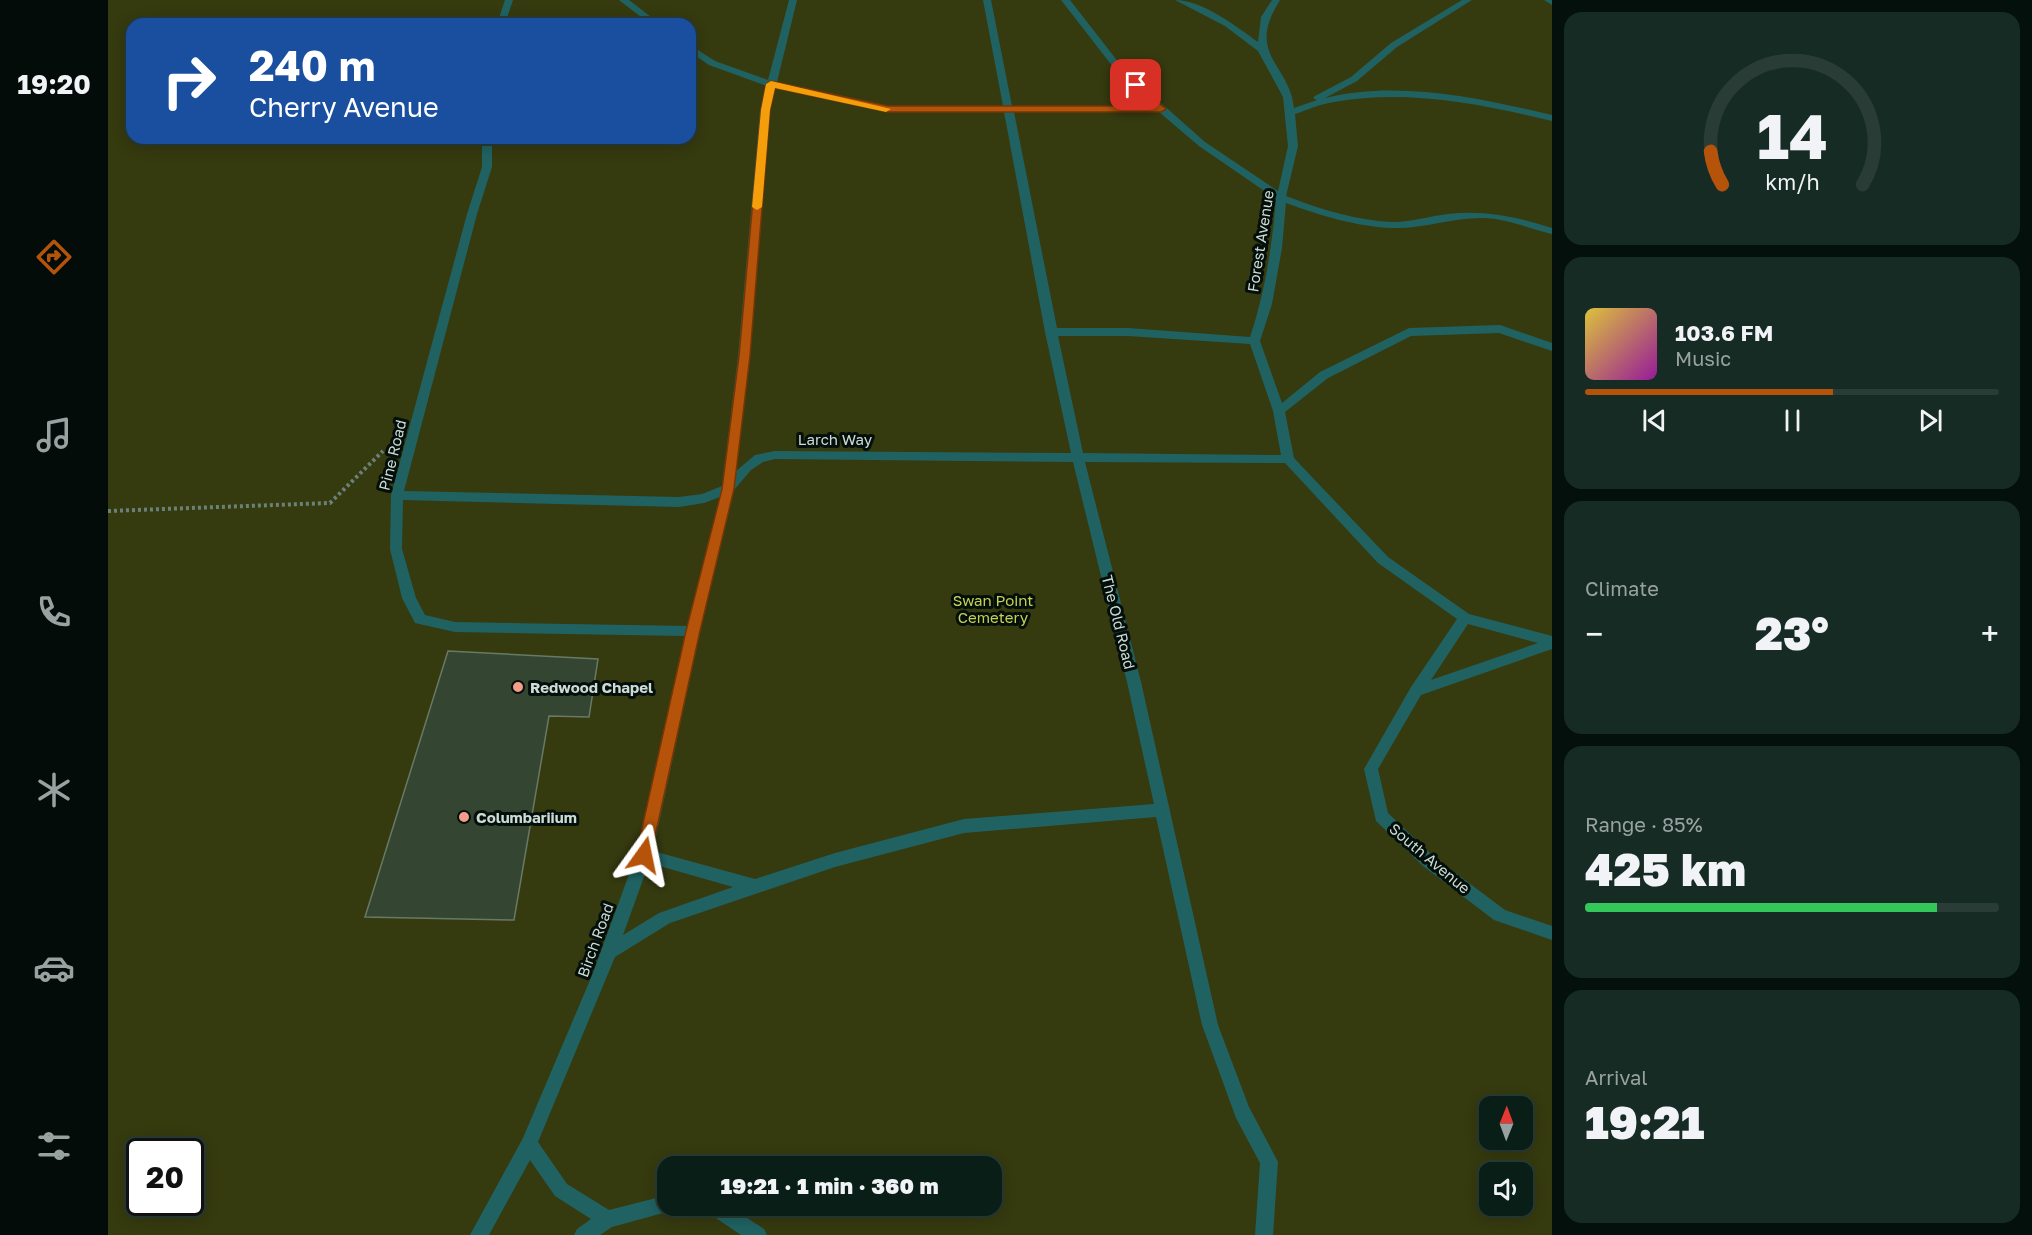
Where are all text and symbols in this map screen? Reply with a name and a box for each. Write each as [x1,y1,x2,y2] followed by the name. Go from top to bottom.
[249,40,375,90] text: 240 m
[150,42,228,120] icon: right
[1110,59,1161,110] pin
[17,68,91,100] text: 19:20
[1119,68,1152,101] icon: arrive
[249,91,439,123] text: Cherry Avenue
[1756,98,1828,173] text: 14
[1765,170,1819,196] text: km/h
[1243,189,1277,293] street label: Forest Avenue
[33,236,75,278] icon: directions
[1675,319,1773,346] text: 103.6 FM
[1675,346,1731,370] text: Music
[1638,404,1671,437] icon: previous
[1776,404,1809,437] icon: pause
[1914,404,1947,437] icon: next
[33,414,75,456] icon: music
[375,418,409,492] street label: Pine Road
[798,430,873,448] street label: Larch Way
[1099,573,1139,671] street label: The Old Road
[1585,576,1659,600] text: Climate
[33,591,75,633] icon: phone
[953,591,1033,626] park label: Swan Point Cemetery
[1755,606,1829,660] text: 23°
[1585,614,1603,653] text: −
[1981,614,1999,653] text: +
[530,678,653,696] place label: Redwood Chapel
[511,680,525,694] marker: Redwood Chapel
[33,769,75,811] icon: climate
[476,808,577,826] place label: Columbariium
[457,810,471,824] marker: Columbariium
[1585,812,1703,836] text: Range · 85%
[1386,819,1474,897] street label: South Avenue
[612,823,676,887] position arrow
[1585,842,1746,896] text: 425 km
[573,900,617,980] street label: Birch Road
[33,947,75,989] icon: car
[1585,1065,1648,1089] text: Arrival
[1585,1095,1705,1149] text: 19:21
[1479,1096,1533,1150] north arrow
[1479,1096,1533,1216] map controls
[33,1125,75,1167] icon: filters
[126,1138,204,1216] speed limit sign: 20
[1479,1162,1533,1216] button: sound
[720,1172,939,1199] text: 19:21 · 1 min · 360 m

